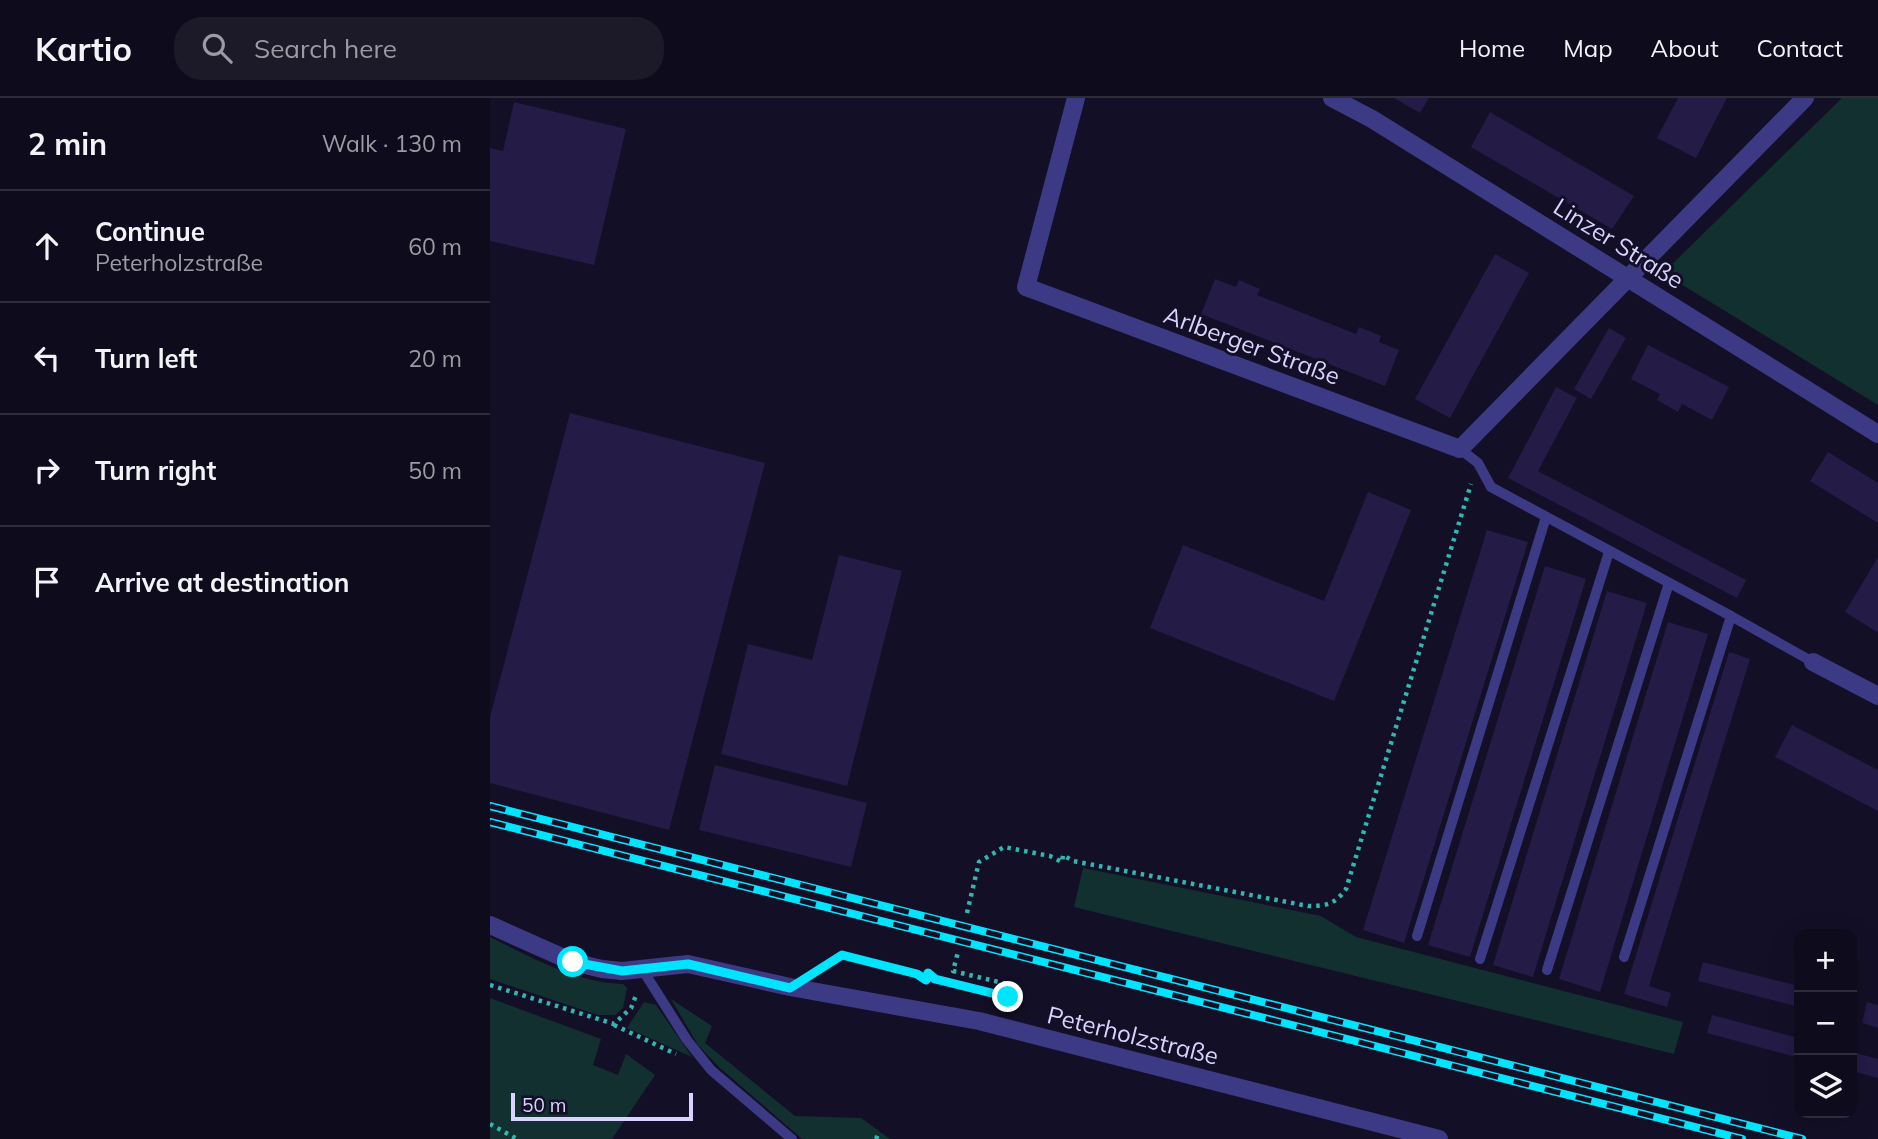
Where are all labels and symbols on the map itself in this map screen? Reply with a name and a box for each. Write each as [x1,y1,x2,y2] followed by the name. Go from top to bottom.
[1548,191,1690,295] street label: Linzer Straße
[1160,299,1344,391] street label: Arlberger Straße
[557,946,588,977] route start
[992,981,1023,1012] route end
[1044,999,1222,1071] street label: Peterholzstraße
[511,1090,693,1122] scale bar

